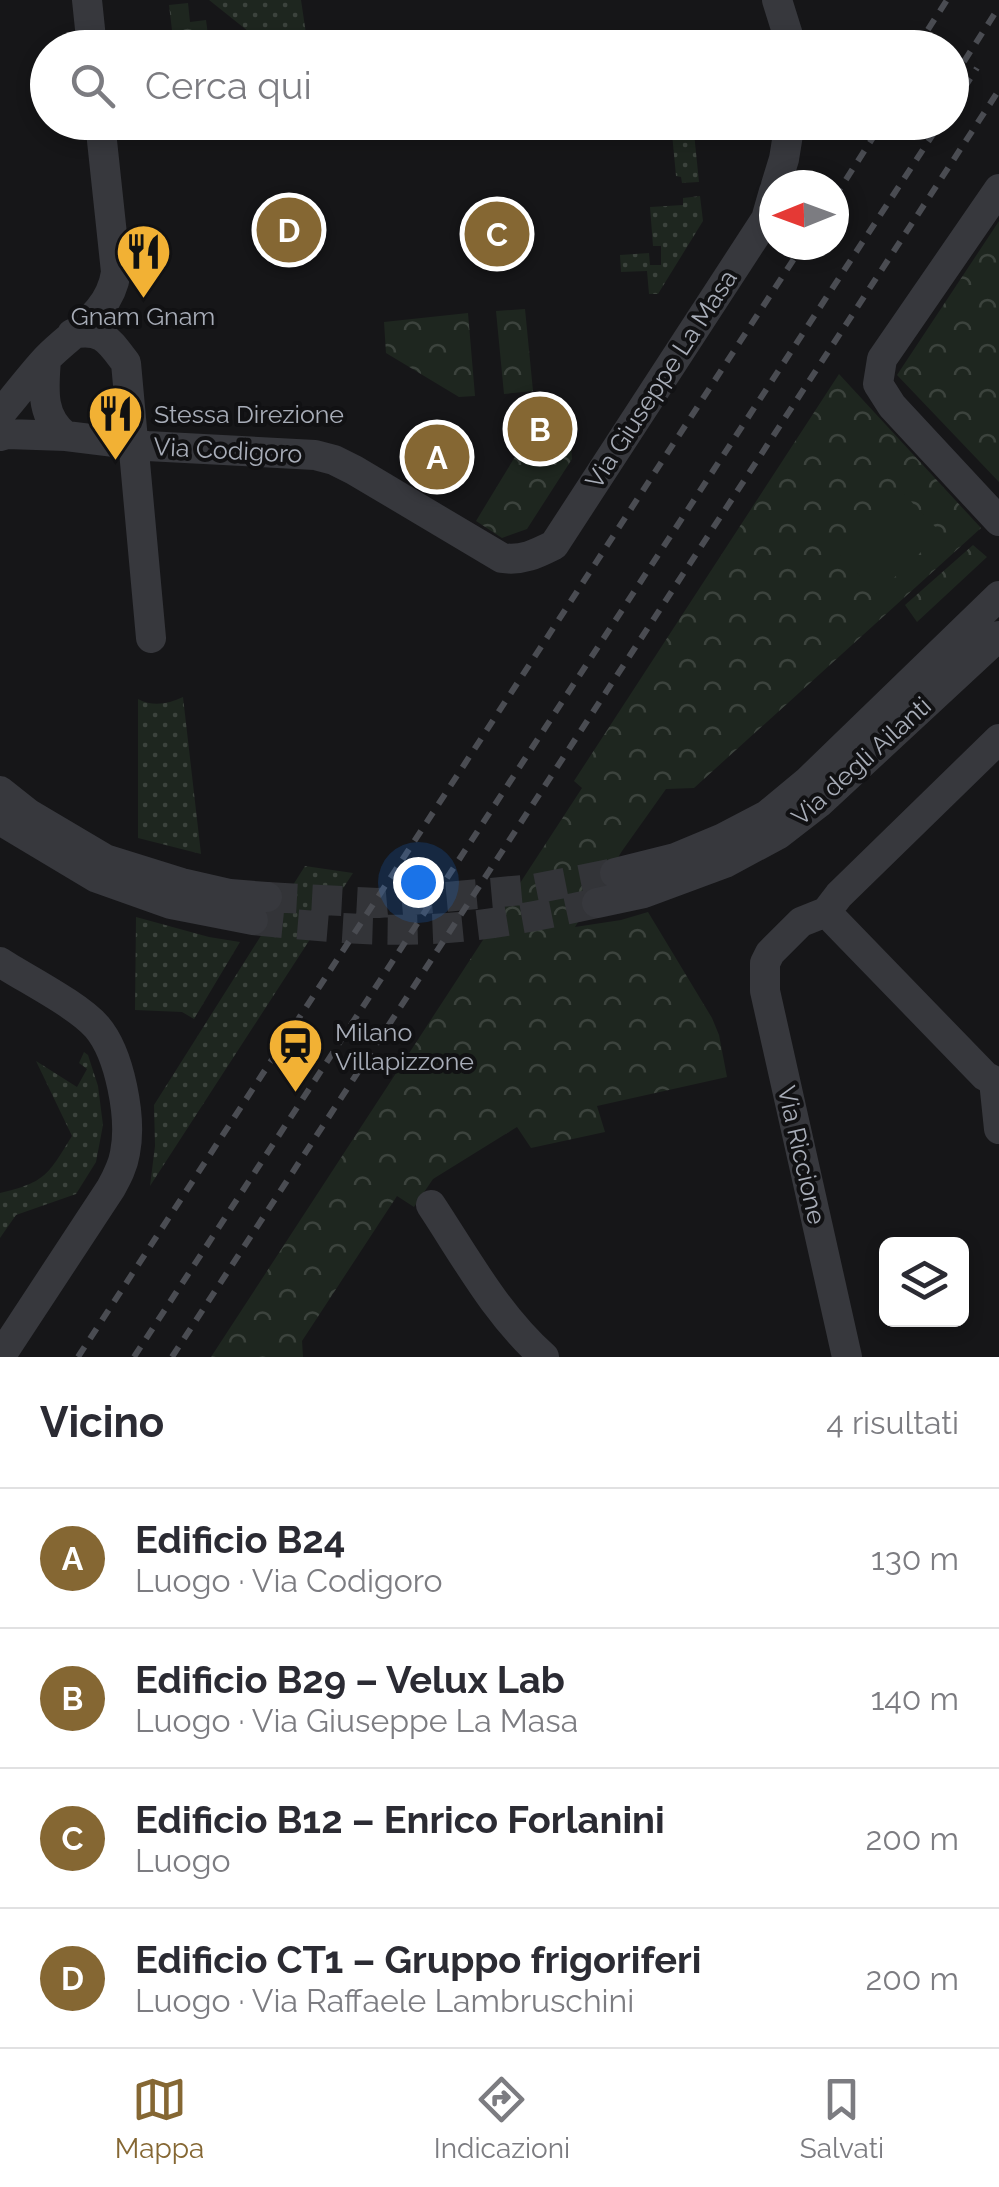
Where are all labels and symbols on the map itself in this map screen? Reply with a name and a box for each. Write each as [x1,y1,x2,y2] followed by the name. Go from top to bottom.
[759,170,849,260] north arrow
[256,192,322,268] pin: D
[464,196,530,272] pin: C
[113,222,173,301] restaurant icon: Gnam Gnam
[579,264,743,494] street label: Via Giuseppe La Masa
[71,301,215,331] place label: Gnam Gnam
[85,384,145,463] restaurant icon: Stessa Direzione
[508,392,572,466] pin: B
[154,399,344,429] place label: Stessa Direzione
[404,420,470,494] pin: A
[153,431,303,469] street label: Via Codigoro
[785,691,937,831] street label: Via degli Ailanti
[393,857,444,908] your location
[266,1016,326,1095] station icon: Milano Villapizzone
[335,1017,474,1076] place label: Milano Villapizzone
[772,1083,832,1227] street label: Via Riccione

